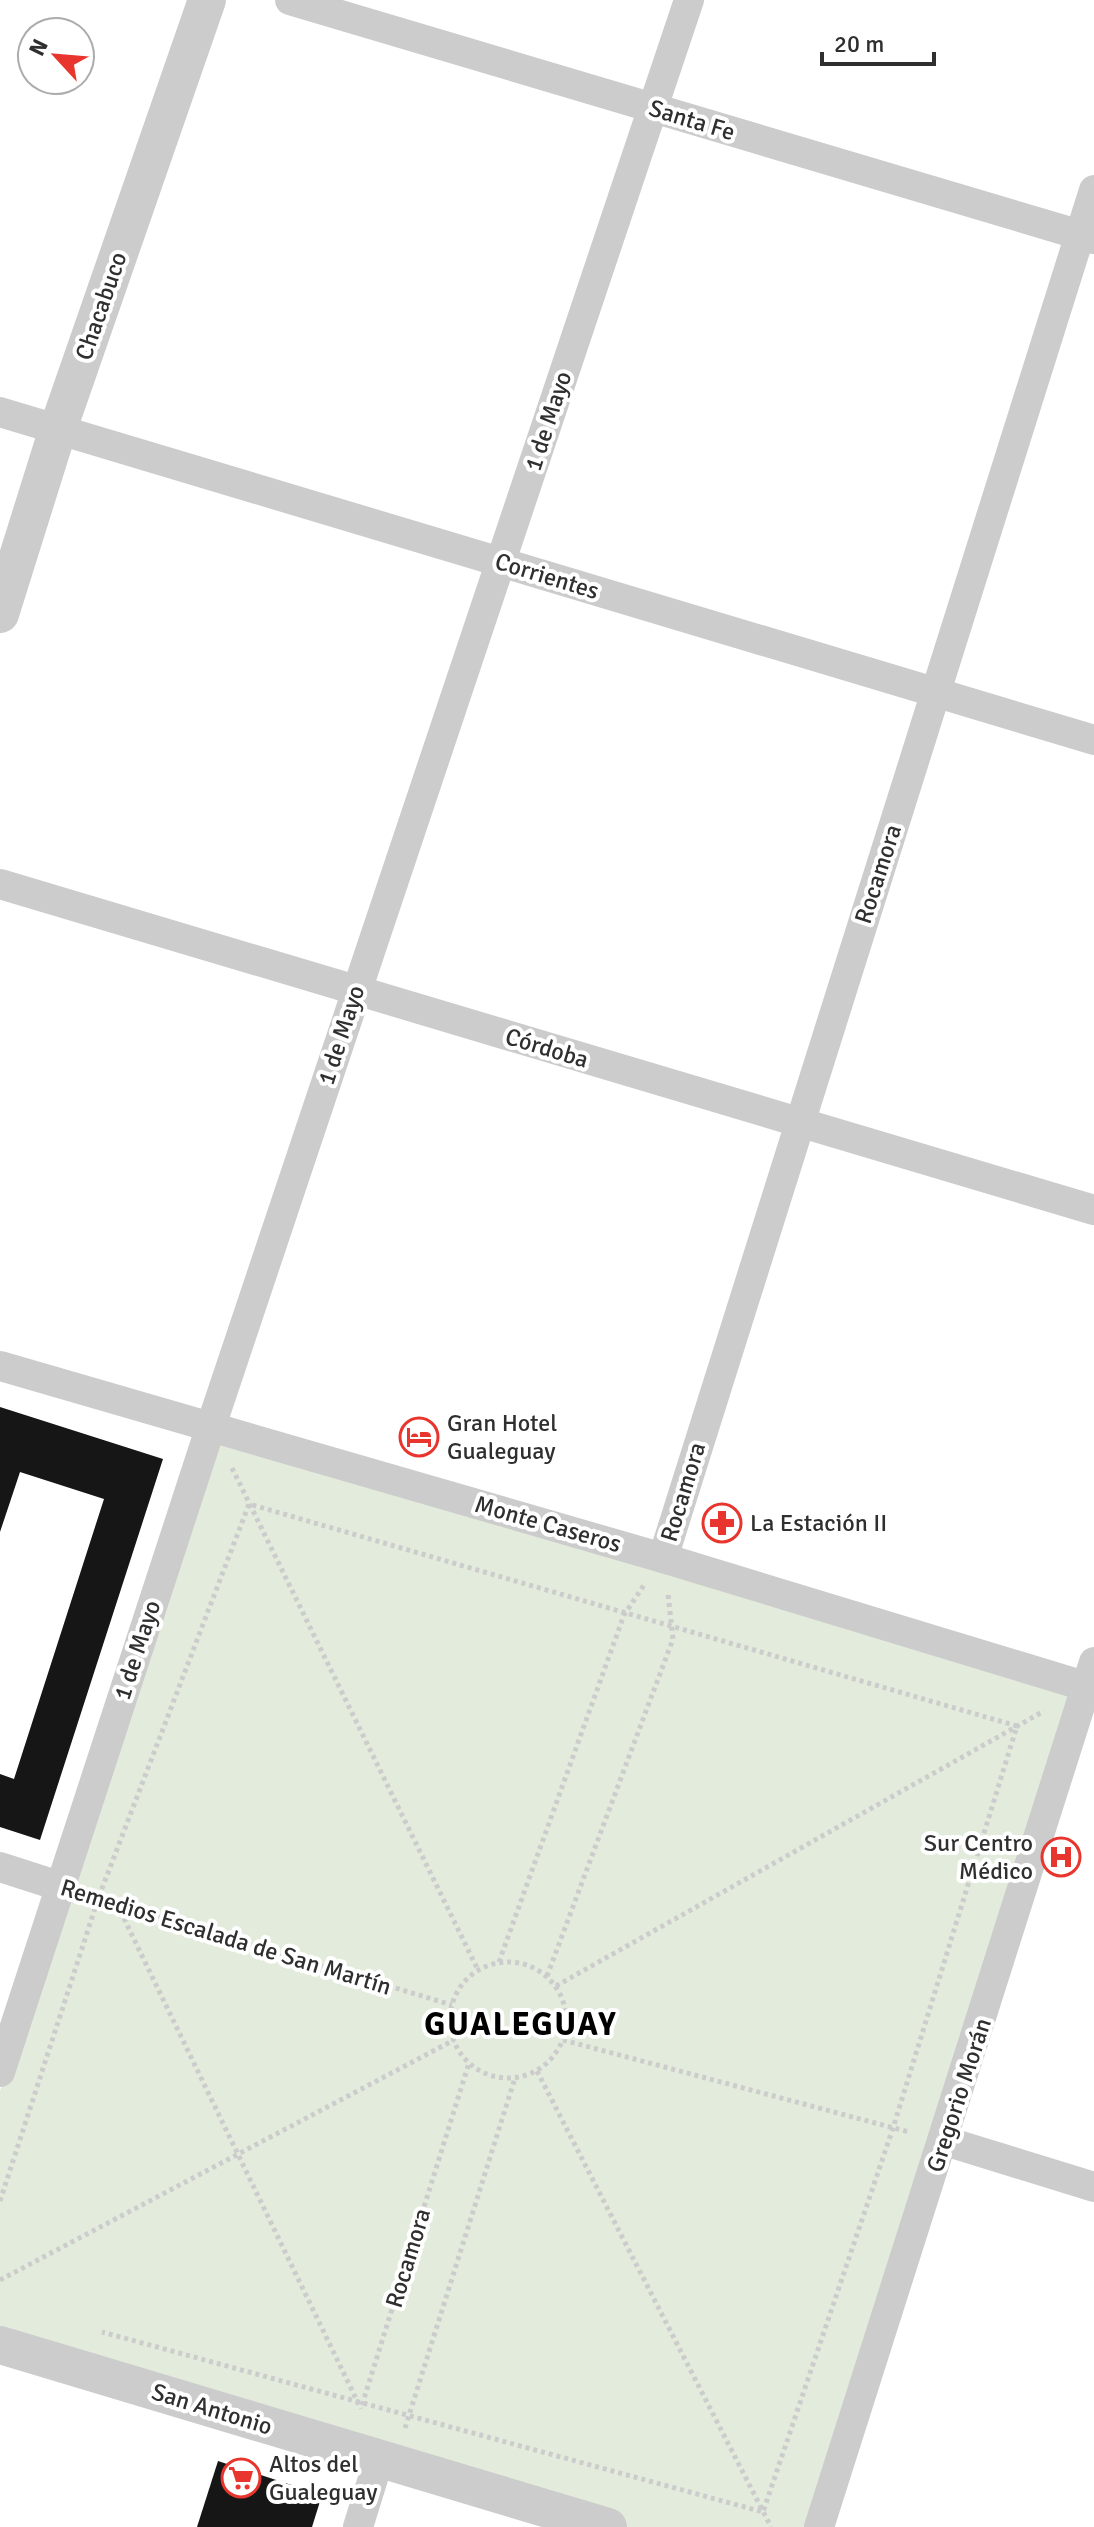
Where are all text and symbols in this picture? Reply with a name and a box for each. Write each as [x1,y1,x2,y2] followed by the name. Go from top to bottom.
[16,16,96,96] north arrow
[822,16,934,66] scale bar
[834,29,884,59] text: 20 m
[23,35,54,60] text: N
[645,93,739,147] street label: Santa Fe
[69,248,133,364] street label: Chacabuco
[518,367,578,475] street label: 1 de Mayo
[491,546,603,606] street label: Corrientes
[848,821,908,927] street label: Rocamora
[311,981,371,1089] street label: 1 de Mayo
[502,1021,592,1075] street label: Córdoba
[447,1408,557,1466] place label: Gran Hotel Gualeguay
[398,1416,440,1458] hotel icon: Gran Hotel Gualeguay
[654,1439,712,1545] street label: Rocamora
[471,1489,625,1559] street label: Monte Caseros
[701,1502,743,1544] pharmacy icon: La Estación II
[750,1508,887,1538] place label: La Estación II
[107,1596,167,1704] street label: 1 de Mayo
[924,1828,1033,1886] place label: Sur Centro Médico
[1040,1836,1082,1878] hospital icon: Sur Centro Médico
[57,1872,395,2002] street label: Remedios Escalada de San Martín
[424,2005,618,2044] district label: GUALEGUAY
[920,2014,998,2176] street label: Gregorio Morán
[379,2205,437,2311] street label: Rocamora
[148,2376,276,2442] street label: San Antonio
[269,2449,377,2507] place label: Altos del Gualeguay
[220,2457,262,2499] supermarket icon: Altos del Gualeguay

